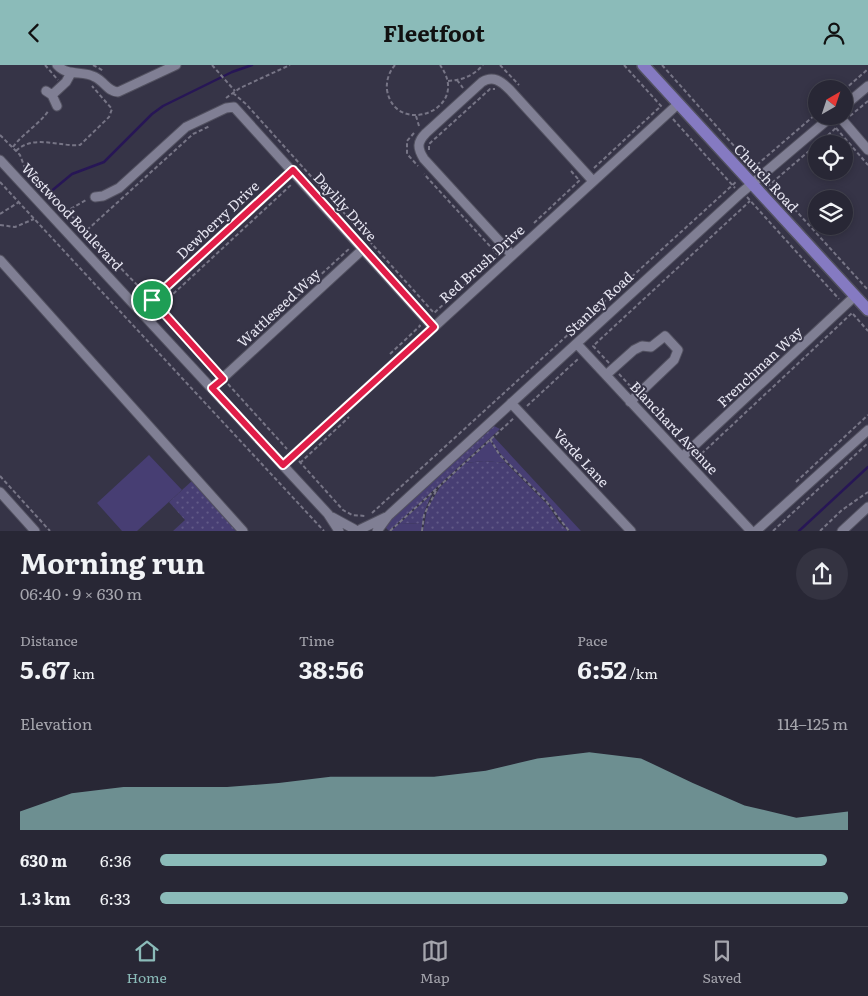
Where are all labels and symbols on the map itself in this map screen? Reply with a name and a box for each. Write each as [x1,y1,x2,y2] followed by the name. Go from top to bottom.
[808,80,852,125] north arrow
[730,139,804,216] street label: Church Road
[17,158,128,275] street label: Westwood Boulevard
[309,168,382,245] street label: Daylily Drive
[172,176,263,263] street label: Dewberry Drive
[434,220,528,307] street label: Red Brush Drive
[232,263,325,351] street label: Wattleseed Way
[560,266,637,340] street label: Stanley Road
[131,279,173,321] pin
[712,321,807,411] street label: Frenchman Way
[626,376,723,478] street label: Blanchard Avenue
[549,424,614,491] street label: Verde Lane

